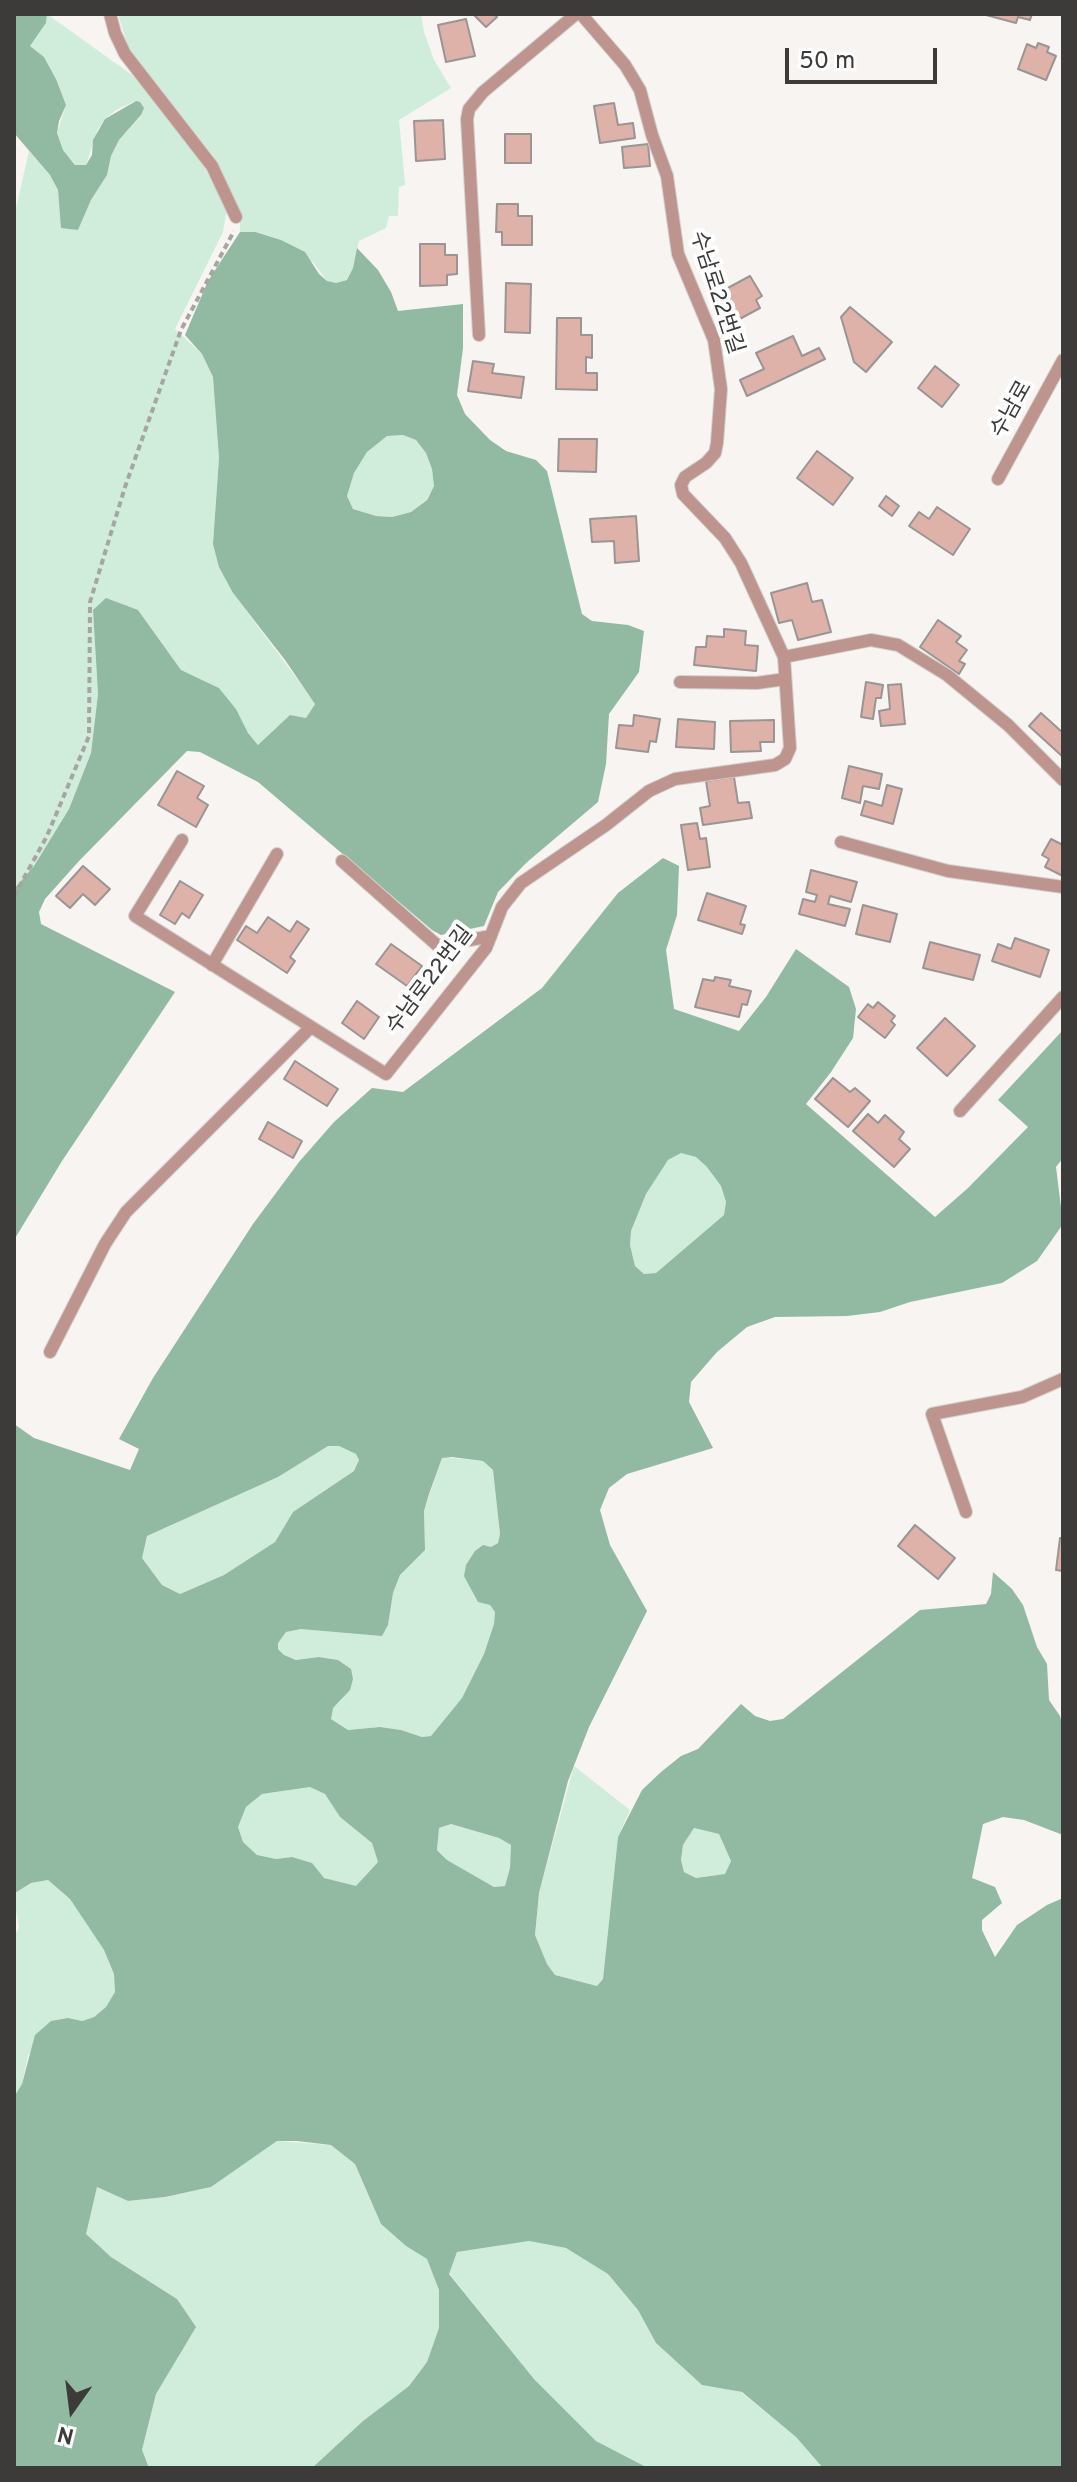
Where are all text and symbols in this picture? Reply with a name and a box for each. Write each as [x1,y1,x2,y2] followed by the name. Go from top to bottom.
[789,32,941,82] scale bar
[799,47,855,77] text: 50 m
[683,228,747,358] street label: 수남로22번길
[987,377,1039,443] street label: 수남로
[382,922,480,1040] street label: 수남로22번길
[32,2370,112,2450] north arrow
[55,2419,77,2449] text: N

